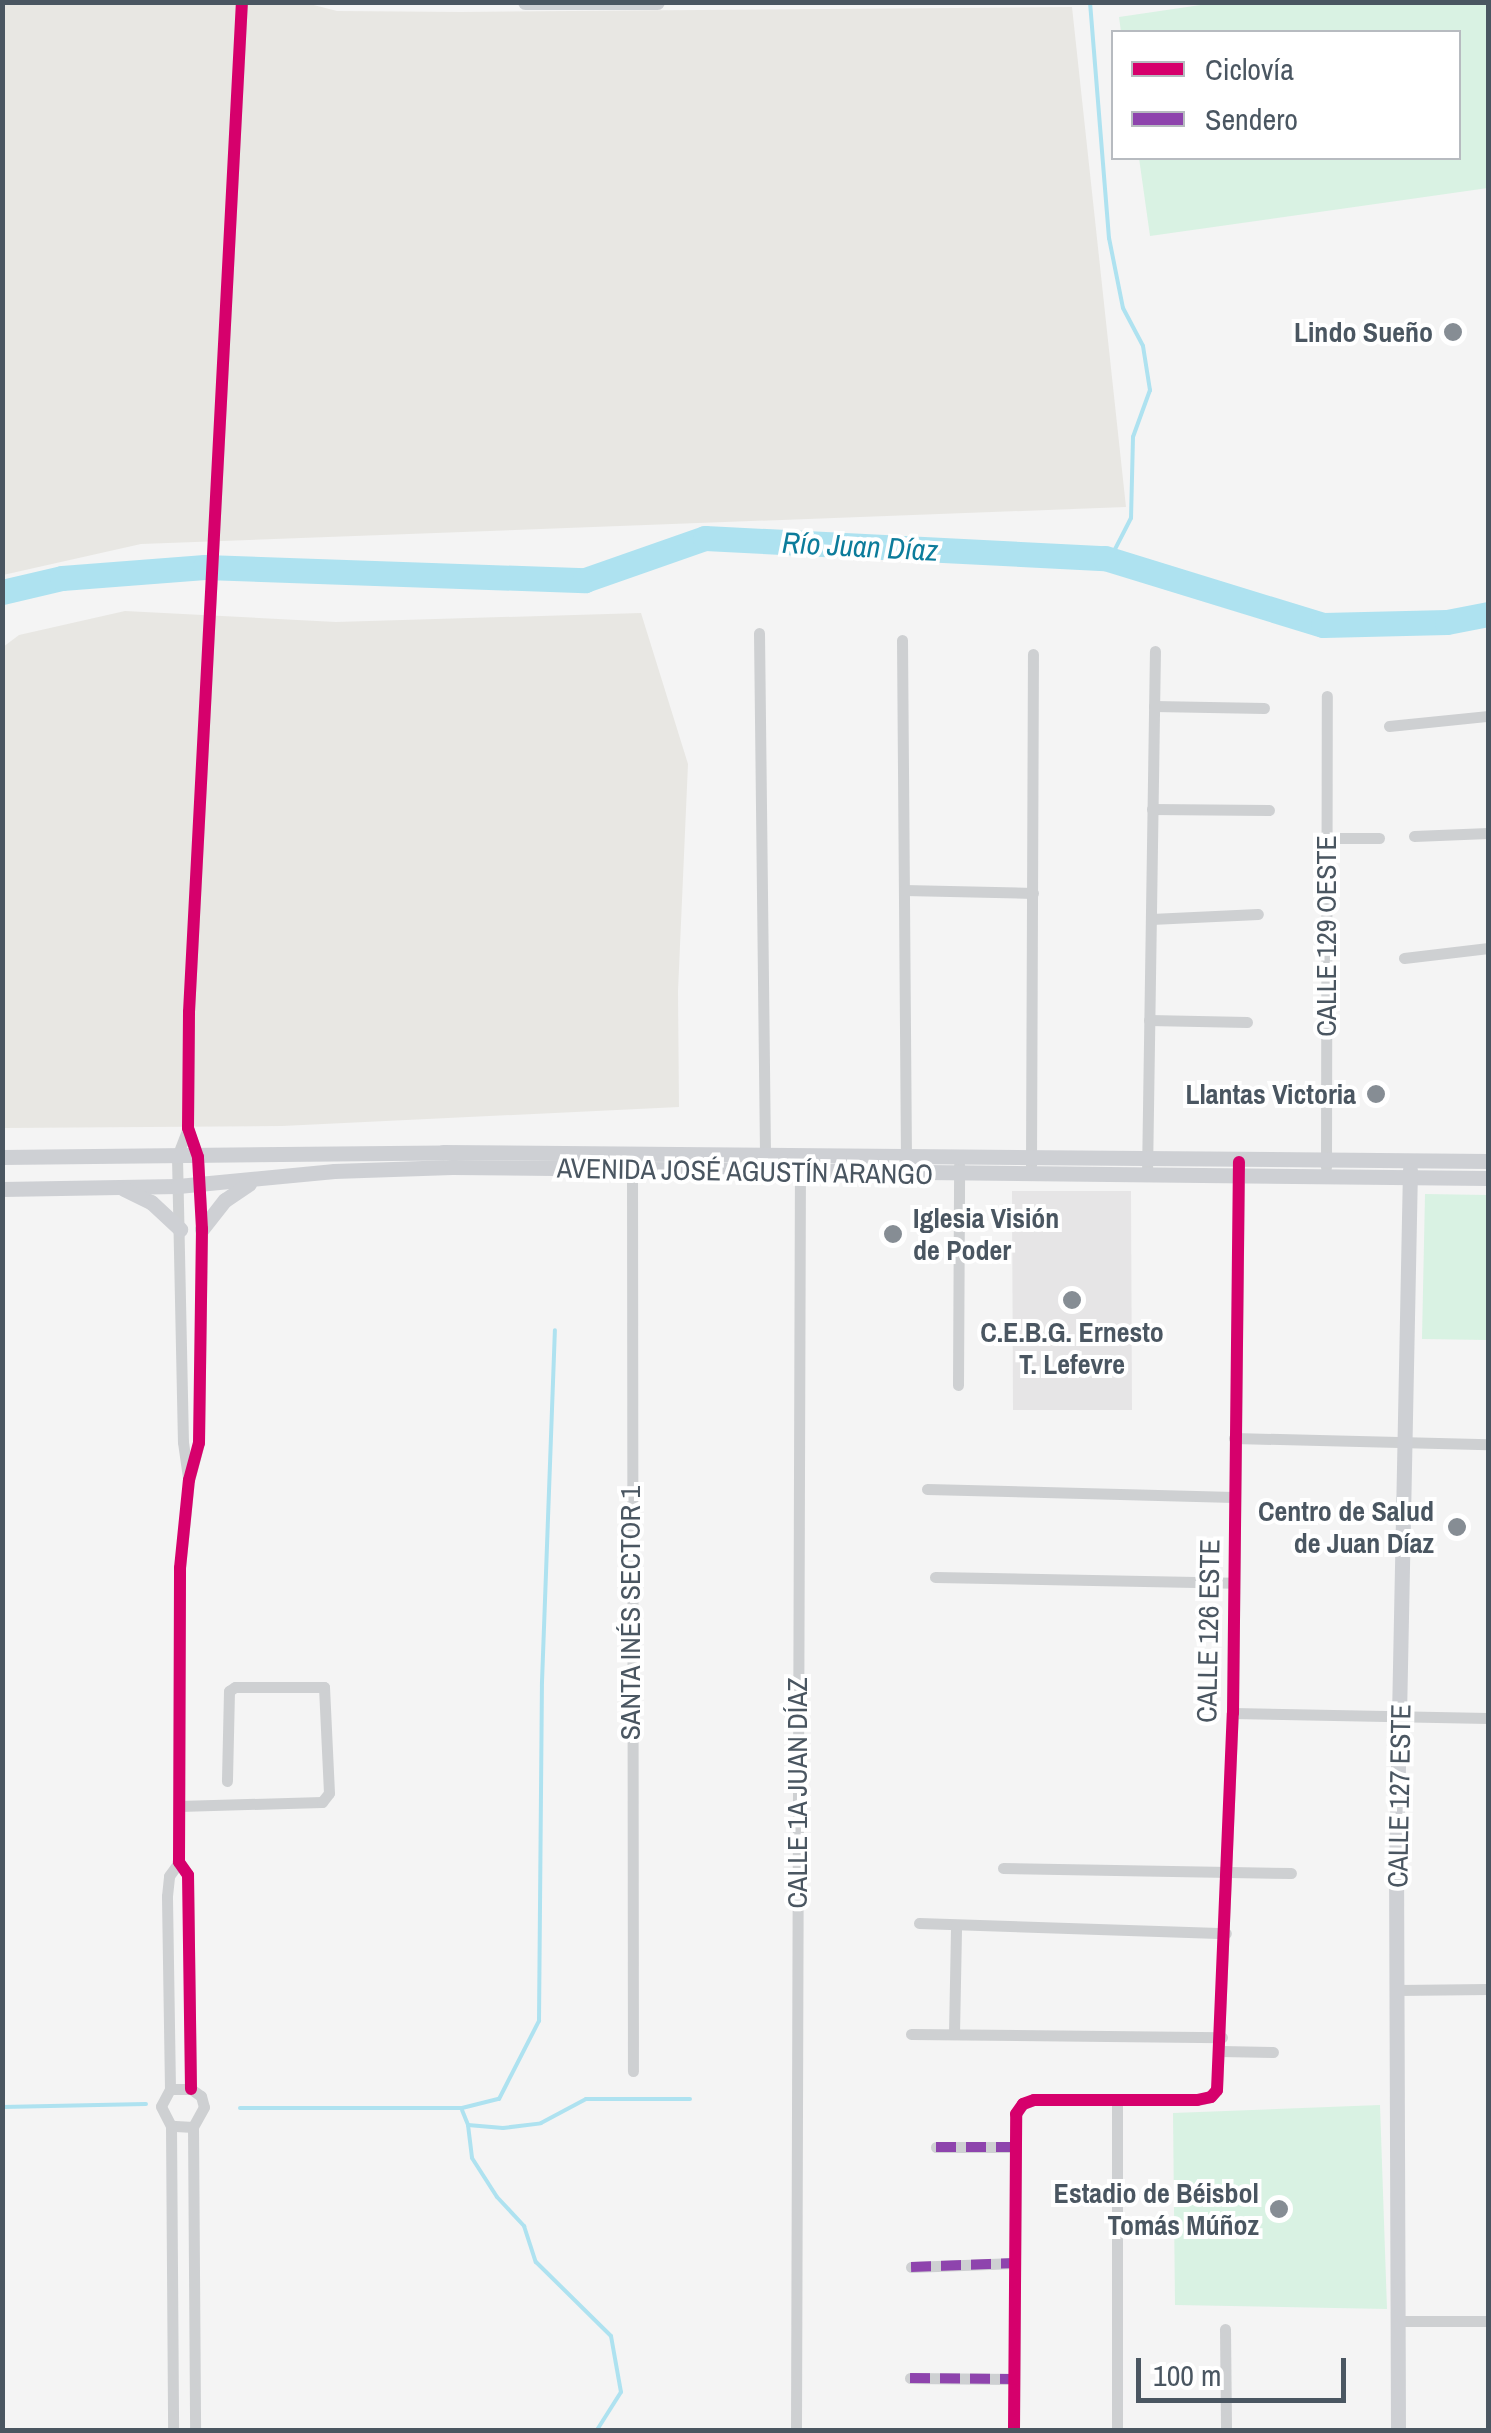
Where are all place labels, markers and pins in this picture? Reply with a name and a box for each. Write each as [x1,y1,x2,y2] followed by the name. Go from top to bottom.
[1294,315,1433,349] place label: Lindo Sueño
[1442,321,1464,343] marker: Lindo Sueño
[1185,1077,1356,1111] place label: Llantas Victoria
[1365,1083,1387,1105] marker: Llantas Victoria
[913,1201,1059,1267] place label: Iglesia Visión de Poder
[882,1223,904,1245] marker: Iglesia Visión de Poder
[1061,1289,1083,1311] marker: C.E.B.G. Ernesto T. Lefevre
[980,1315,1164,1381] place label: C.E.B.G. Ernesto T. Lefevre
[1258,1494,1434,1560] place label: Centro de Salud de Juan Díaz
[1444,1514,1470,1540] marker: Centro de Salud de Juan Díaz
[1054,2176,1259,2242] place label: Estadio de Béisbol Tomás Múñoz
[1268,2198,1290,2220] marker: Estadio de Béisbol Tomás Múñoz

